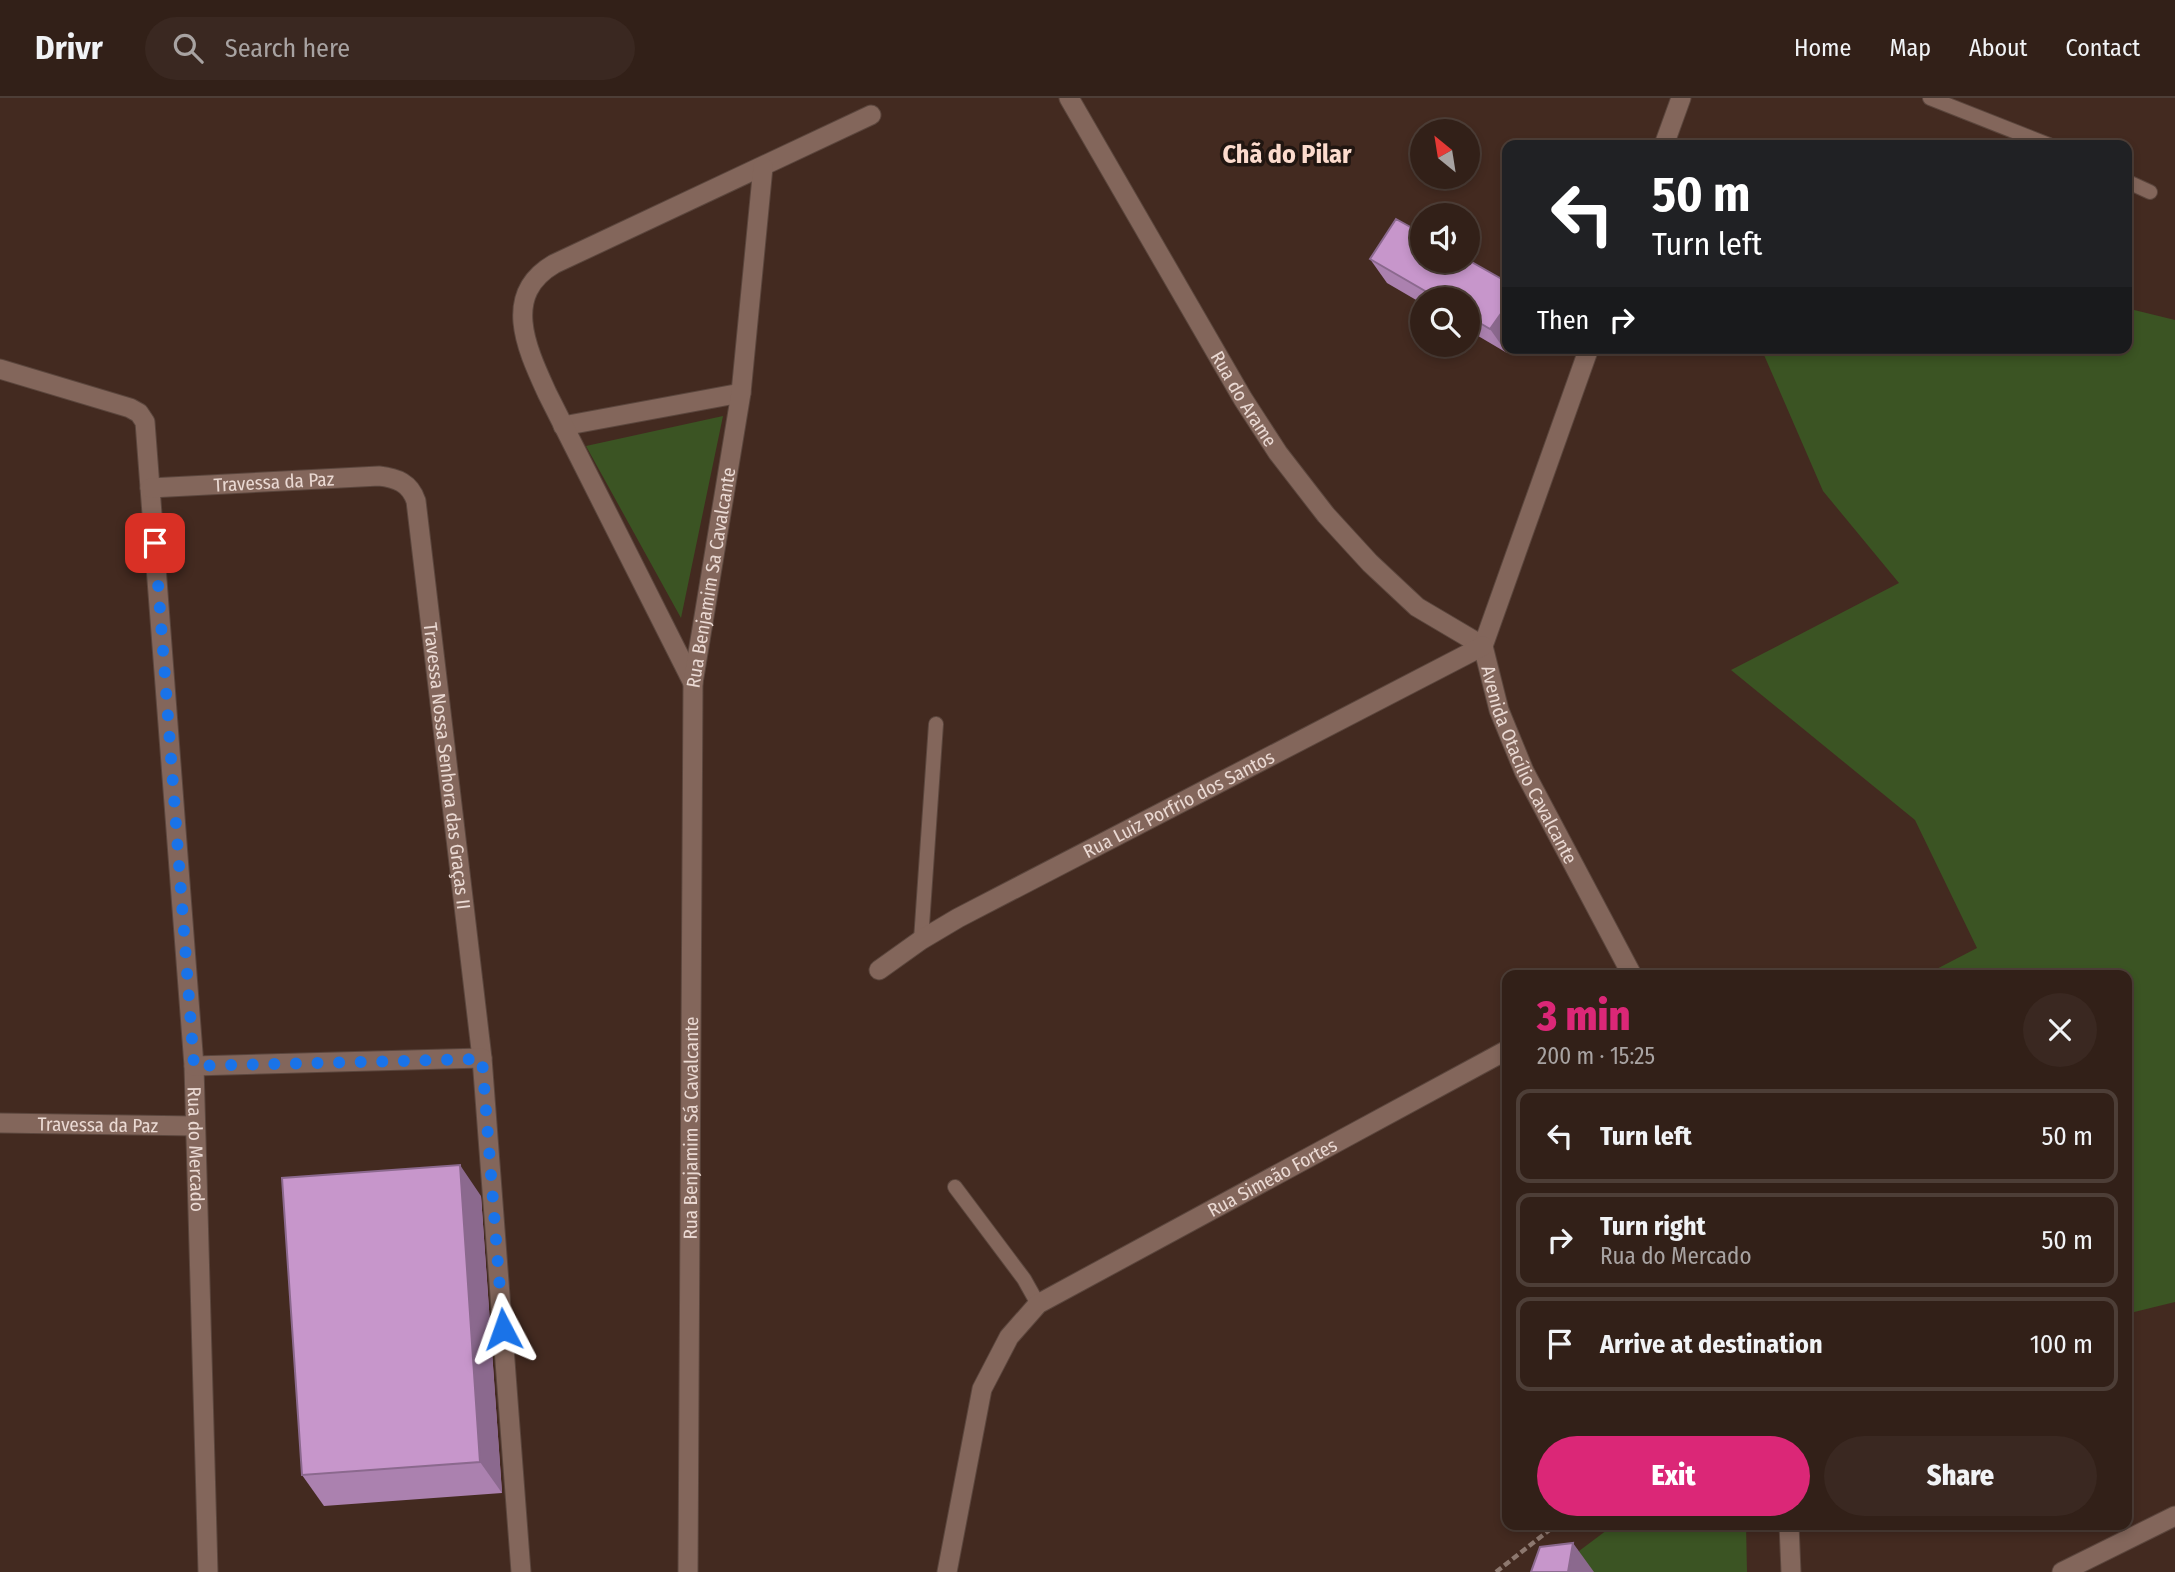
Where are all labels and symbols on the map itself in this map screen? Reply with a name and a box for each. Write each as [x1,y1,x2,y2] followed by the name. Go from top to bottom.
[1410,119,1480,189] north arrow
[1222,139,1352,170] district label: Chã do Pilar
[1206,347,1282,451] street label: Rua do Arame
[681,466,741,689] street label: Rua Benjamim Sa Cavalcante
[213,467,335,497] street label: Travessa da Paz
[125,513,185,573] pin
[419,621,475,911] street label: Travessa Nossa Senhora das Graças II
[1476,663,1582,868] street label: Avenida Otacílio Cavalcante
[1079,745,1278,863] street label: Rua Luiz Porfrio dos Santos
[679,1016,703,1240] street label: Rua Benjamim Sá Cavalcante
[183,1086,209,1212] street label: Rua do Mercado
[38,1113,159,1137] street label: Travessa da Paz
[1204,1133,1341,1222] street label: Rua Simeão Fortes
[466,1292,540,1366] position arrow

